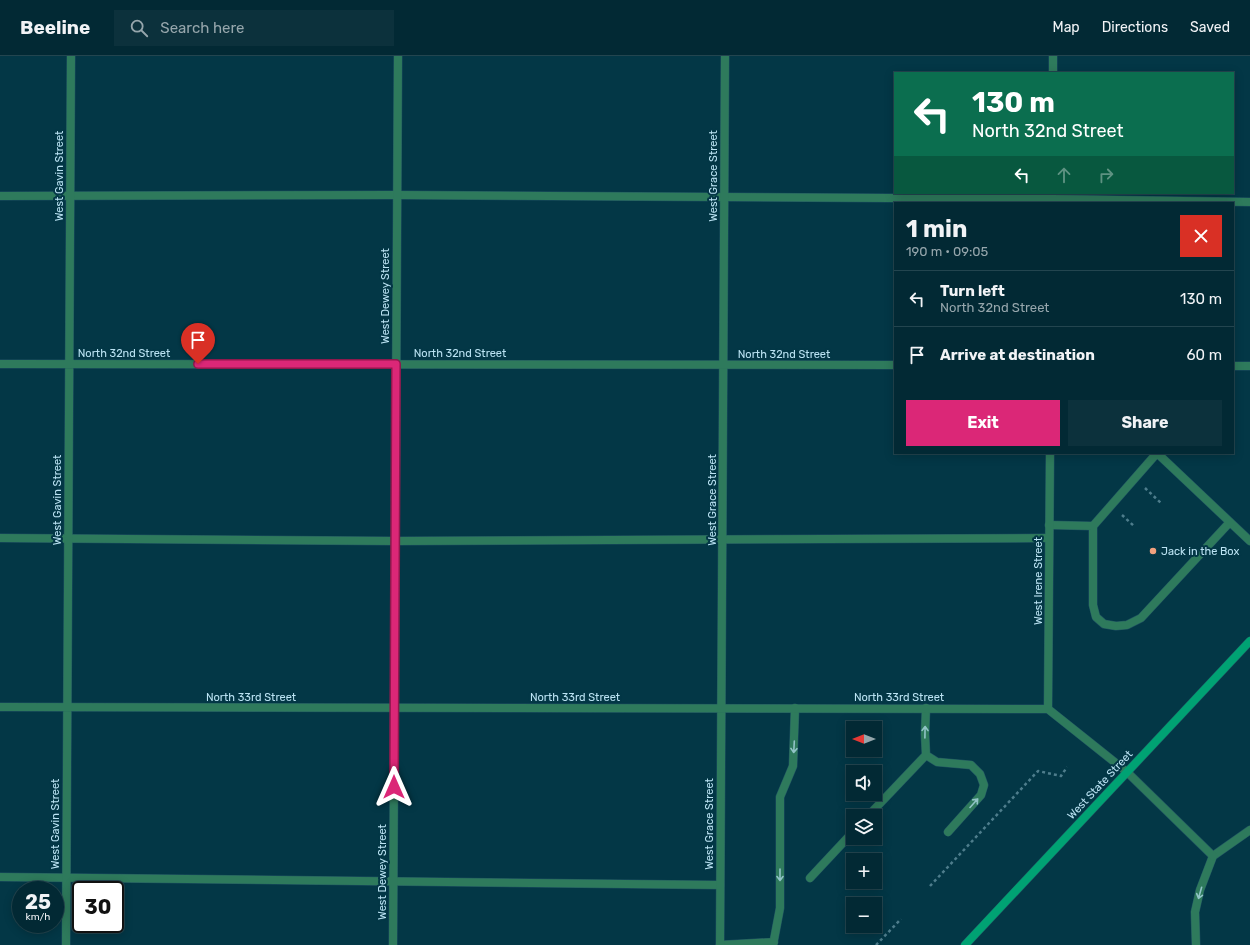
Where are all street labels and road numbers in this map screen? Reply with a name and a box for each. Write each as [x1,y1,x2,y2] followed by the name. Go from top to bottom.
[707,129,720,222] street label: West Grace Street
[53,130,66,221] street label: West Gavin Street
[379,247,392,344] street label: West Dewey Street
[78,347,171,360] street label: North 32nd Street
[414,347,507,360] street label: North 32nd Street
[738,348,831,361] street label: North 32nd Street
[706,453,719,546] street label: West Grace Street
[51,454,64,545] street label: West Gavin Street
[1032,536,1045,625] street label: West Irene Street
[206,691,297,704] street label: North 33rd Street
[530,691,621,704] street label: North 33rd Street
[854,691,945,704] street label: North 33rd Street
[1065,747,1136,822] street label: West State Street
[703,777,716,870] street label: West Grace Street
[49,778,62,869] street label: West Gavin Street
[376,823,389,920] street label: West Dewey Street

